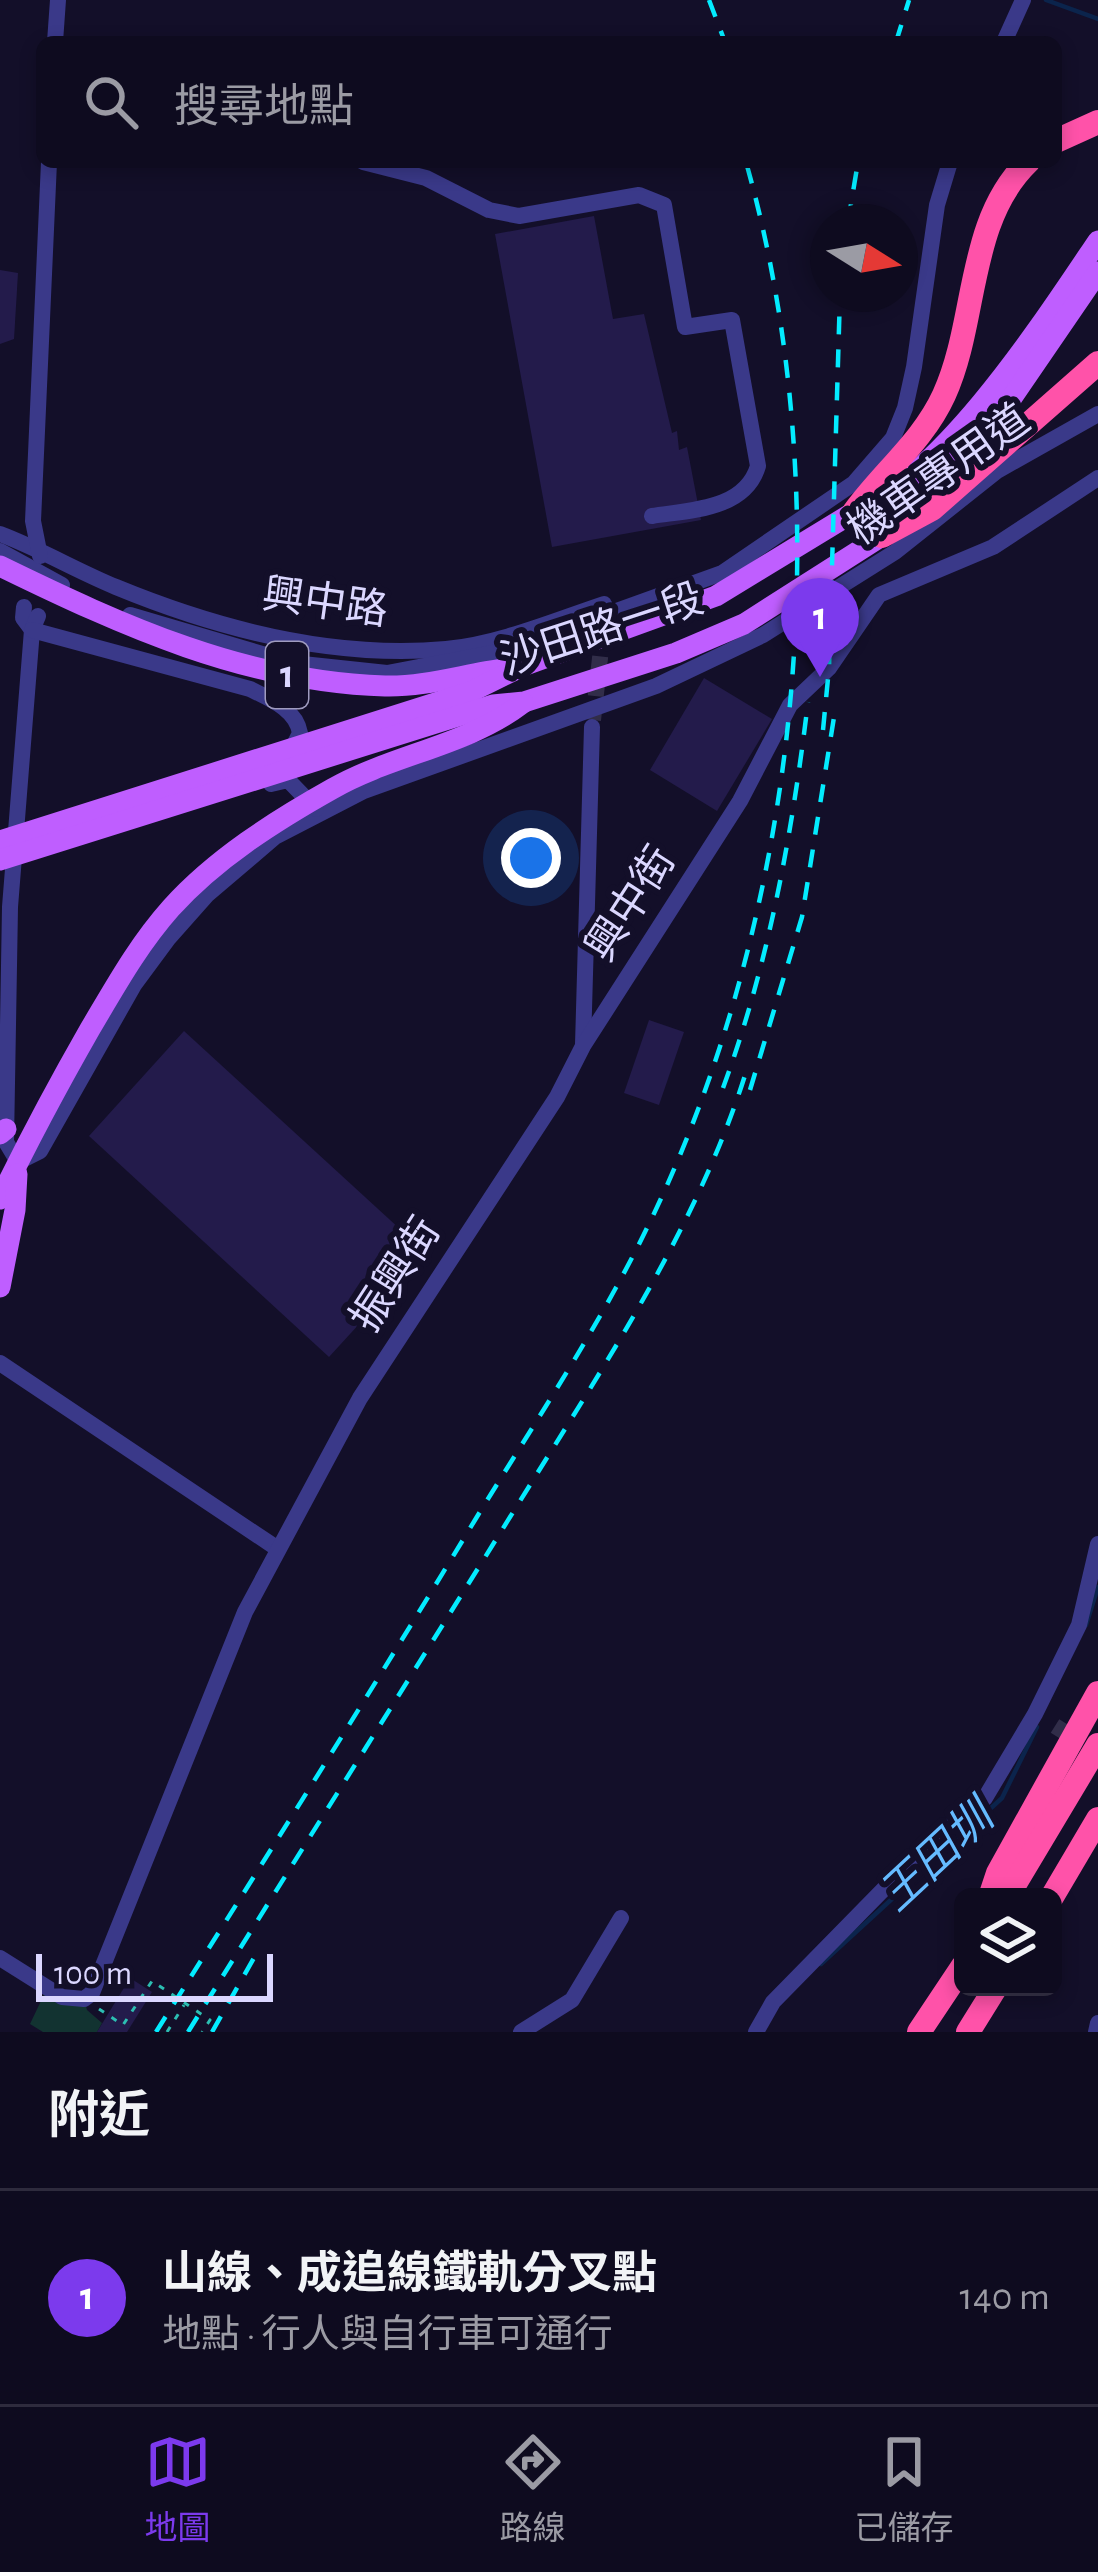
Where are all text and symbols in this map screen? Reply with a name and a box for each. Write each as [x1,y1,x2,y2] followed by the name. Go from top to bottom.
[36,36,1062,168] search box
[78,69,144,135] icon: search
[174,85,354,130] text: 搜尋地點
[810,204,918,312] north arrow
[840,396,1037,552] street label: 機車專用道
[260,571,391,633] street label: 興中路
[495,576,708,682] street label: 沙田路一段
[781,578,859,677] pin: 1
[266,642,308,708] road number: 1
[501,828,561,888] your location
[577,839,683,968] street label: 興中街
[342,1210,448,1339] street label: 振興街
[871,1789,1006,1919] water label: 王田圳
[954,1888,1062,1996] map controls
[954,1888,1062,1996] button: layers
[36,1948,273,2001] scale bar
[54,1958,132,1991] text: 100 m
[48,2091,150,2142] text: 附近
[162,2252,657,2297] text: 山線、成追線鐵軌分叉點
[80,2278,94,2317] text: 1
[960,2278,1050,2317] text: 140 m
[162,2316,613,2355] text: 地點 · 行人與自行車可通行
[145,2429,211,2550] tab: 地圖
[500,2429,566,2550] tab: 路線
[855,2429,954,2550] tab: 已儲存

